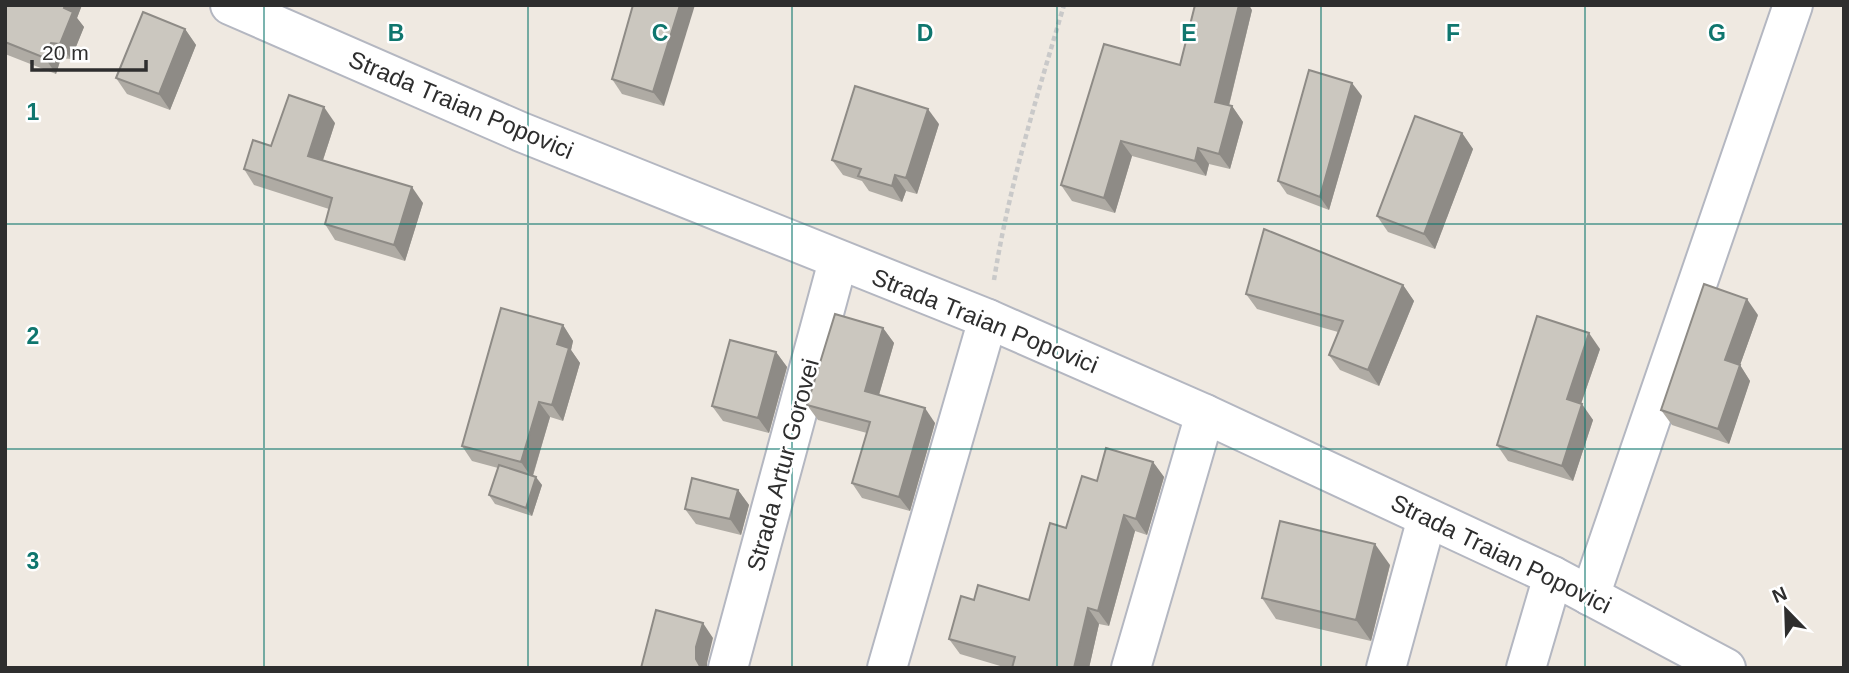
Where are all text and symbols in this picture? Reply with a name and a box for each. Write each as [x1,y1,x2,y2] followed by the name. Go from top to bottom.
[388,20,404,46] text: B
[652,20,668,46] text: C
[917,20,933,46] text: D
[1181,20,1197,46] text: E
[1446,20,1460,46] text: F
[1708,20,1726,46] text: G
[32,28,145,72] scale bar
[42,41,89,64] text: 20 m
[345,45,578,164] street label: Strada Traian Popovici
[27,99,40,125] text: 1
[868,263,1102,378] street label: Strada Traian Popovici
[27,323,39,349] text: 2
[741,356,824,574] street label: Strada Artur Gorovei
[1387,488,1616,619] street label: Strada Traian Popovici
[27,548,39,574] text: 3
[1751,575,1821,645] north arrow
[1769,582,1790,607] text: N

